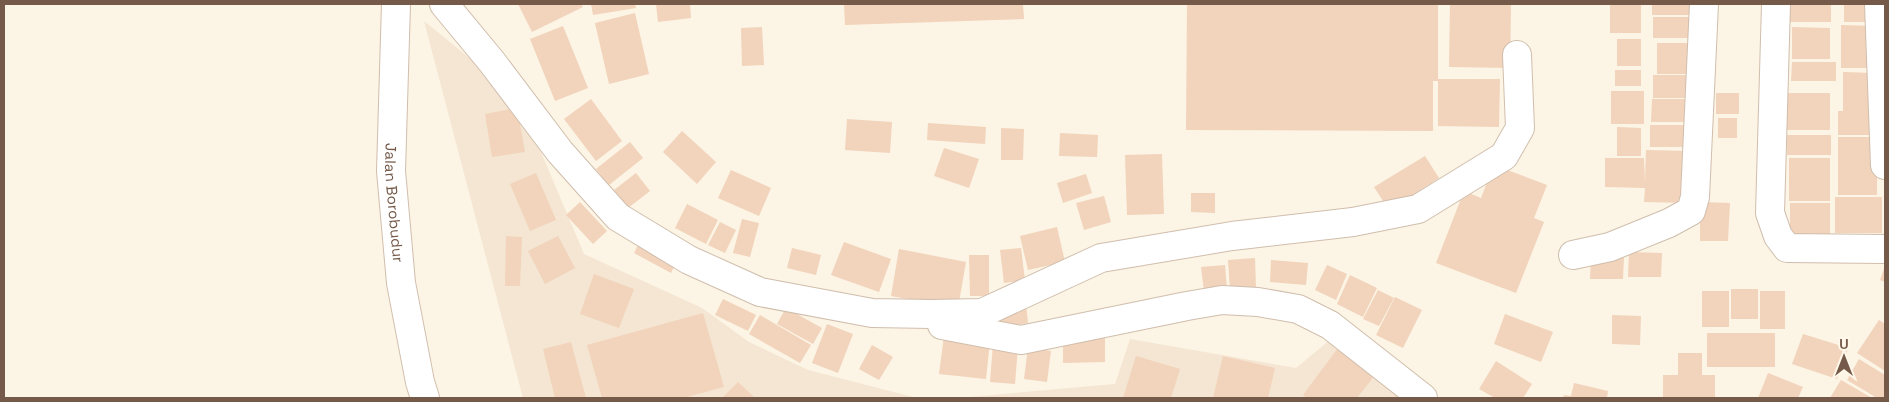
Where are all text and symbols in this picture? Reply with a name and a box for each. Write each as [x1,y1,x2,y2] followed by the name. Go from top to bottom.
[381,143,409,264] street label: Jalan Borobudur
[1819,332,1869,382] north arrow
[1839,335,1849,353] text: U

